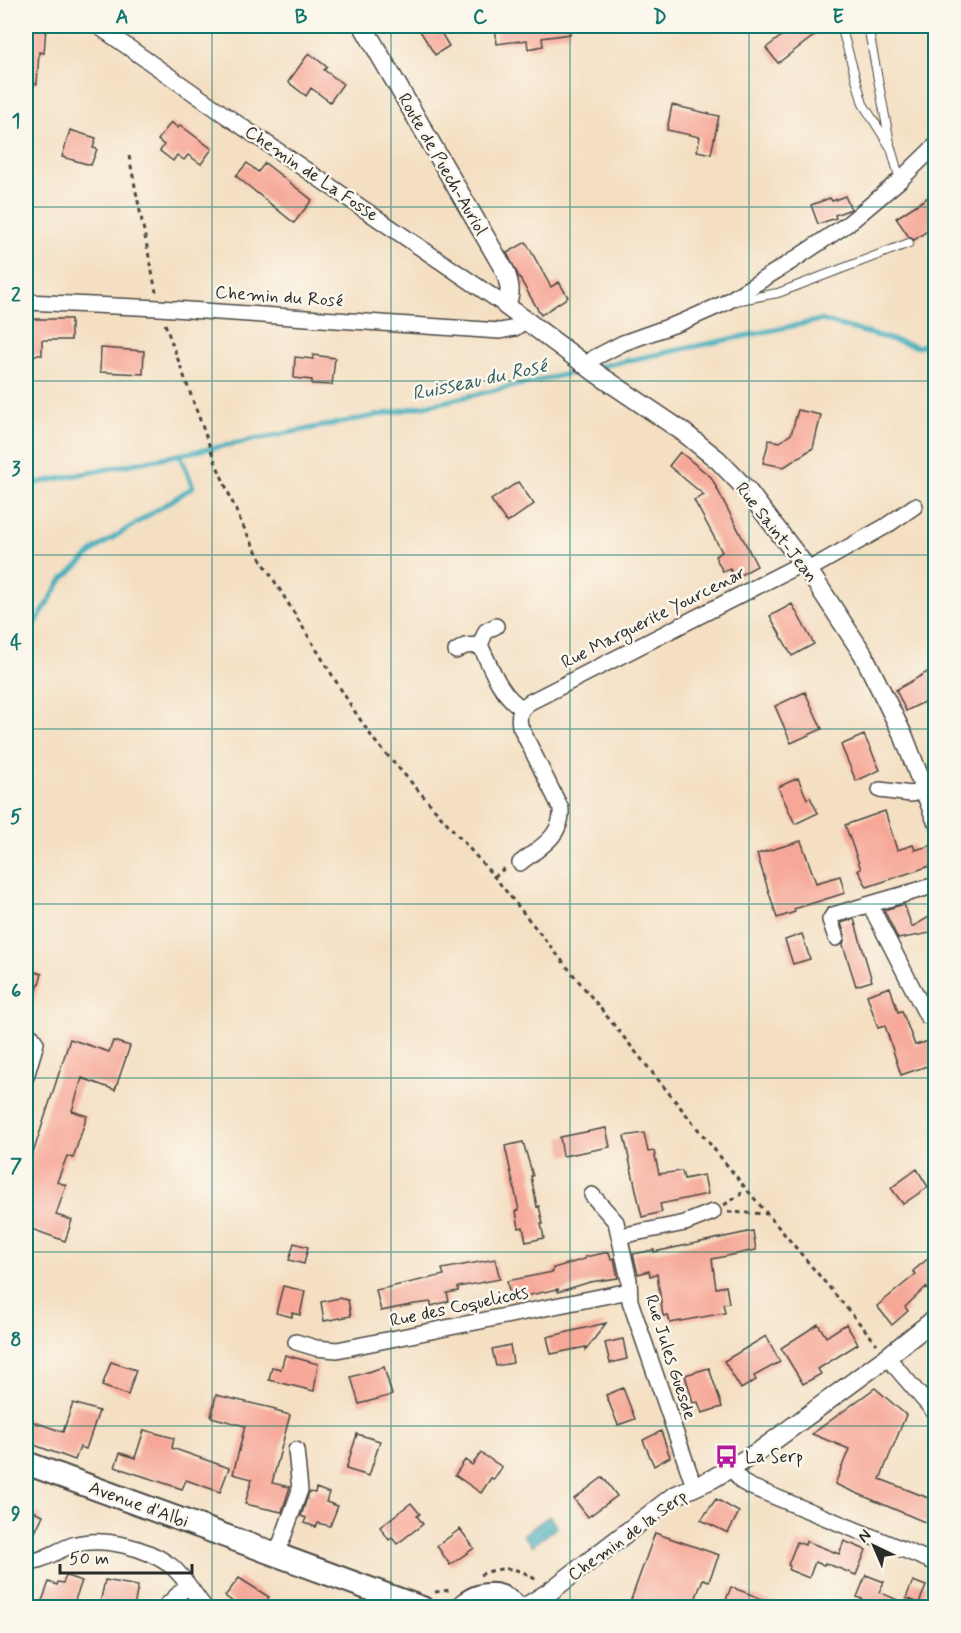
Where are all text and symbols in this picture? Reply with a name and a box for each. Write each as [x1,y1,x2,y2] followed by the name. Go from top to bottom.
[115,4,129,31] text: A
[295,4,308,31] text: B
[473,4,488,31] text: C
[653,4,667,31] text: D
[832,4,844,31] text: E
[392,89,493,240] street label: Route de Puech-Auriol
[12,108,20,135] text: 1
[240,120,383,228] street label: Chemin de La Fosse
[214,281,344,313] street label: Chemin du Rosé
[11,282,21,309] text: 2
[410,352,552,408] water label: Ruisseau du Rosé
[11,456,21,483] text: 3
[729,478,823,588] street label: Rue Saint-Jean
[557,561,751,676] street label: Rue Marguerite Yourcenar
[10,630,22,657] text: 4
[10,804,22,831] text: 5
[11,978,21,1005] text: 6
[10,1153,22,1180] text: 7
[388,1281,531,1333] street label: Rue des Coquelicots
[639,1292,702,1423] street label: Rue Jules Guesde
[10,1327,22,1354] text: 8
[714,1443,740,1469] bus stop icon: La Serp
[745,1445,803,1469] place label: La Serp
[85,1476,192,1534] street label: Avenue d'Albi
[563,1484,692,1587] street label: Chemin de la Serp
[11,1501,21,1528] text: 9
[844,1516,904,1576] north arrow
[853,1525,876,1548] text: N
[60,1537,192,1575] scale bar
[69,1547,109,1571] text: 50 m

